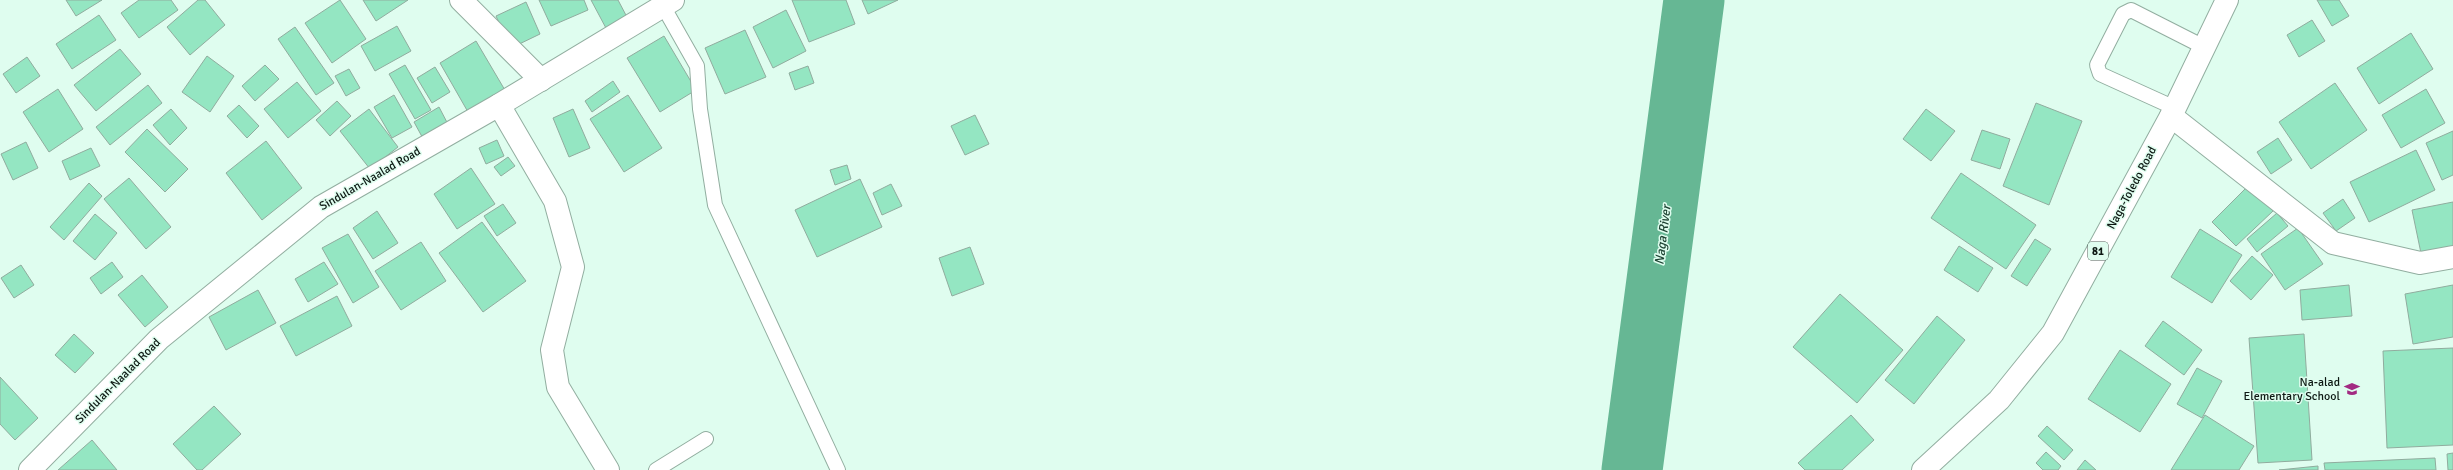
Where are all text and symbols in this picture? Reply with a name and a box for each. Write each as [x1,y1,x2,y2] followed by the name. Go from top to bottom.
[317,144,423,214] street label: Sindulan-Naalad Road
[2104,144,2160,232] street label: Naga-Toledo Road
[1651,202,1675,266] water label: Naga River
[2088,242,2108,260] road number: 81
[72,335,164,427] street label: Sindulan-Naalad Road
[2244,375,2340,404] place label: Na-alad Elementary School
[2343,380,2361,398] school or university icon: Na-alad Elementary School

